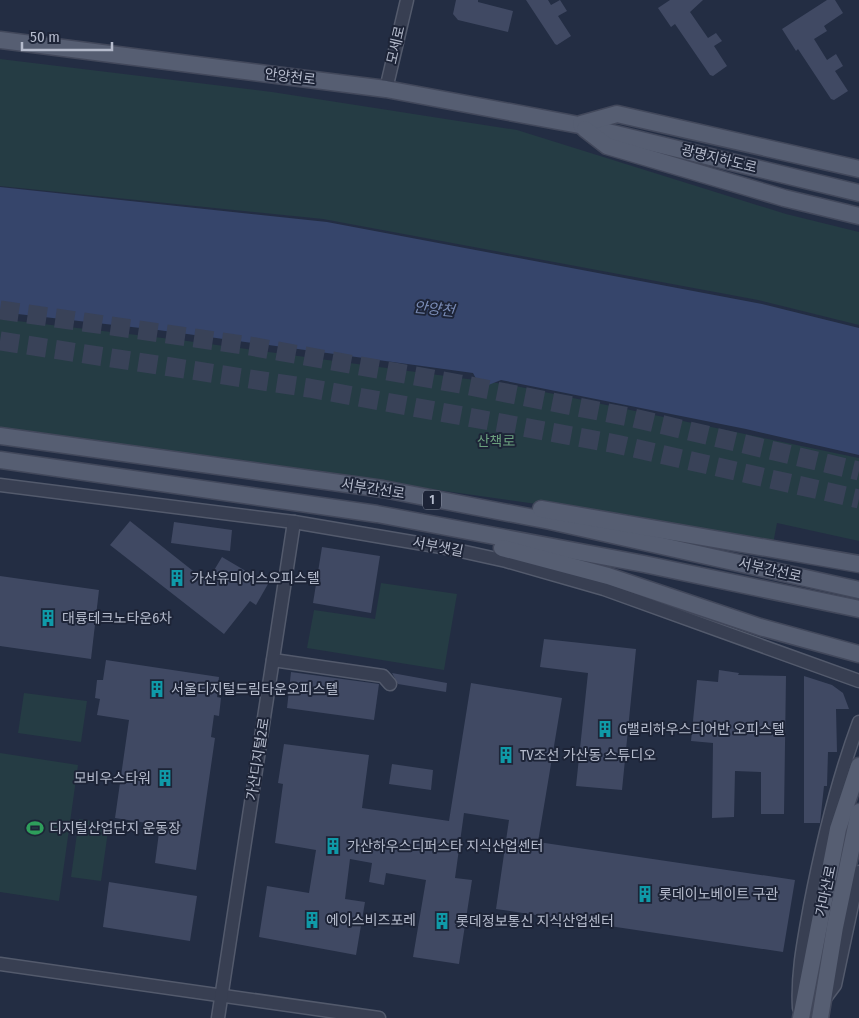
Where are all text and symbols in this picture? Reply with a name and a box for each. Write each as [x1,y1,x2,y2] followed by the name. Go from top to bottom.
[22,20,112,52] scale bar
[383,24,409,66] street label: 모세로
[30,28,60,46] text: 50 m
[263,65,317,89] street label: 안양천로
[679,141,759,177] street label: 광명지하도로
[412,298,458,320] water label: 안양천
[477,433,515,450] park label: 산책로
[340,476,406,502] street label: 서부간선로
[423,490,441,510] road number: 1
[411,534,465,560] street label: 서부샛길
[737,554,803,586] street label: 서부간선로
[167,568,187,588] building icon: 가산유미어스오피스텔
[191,570,320,587] place label: 가산유미어스오피스텔
[38,608,58,628] building icon: 대륭테크노타운6차
[62,610,172,627] place label: 대륭테크노타운6차
[147,679,167,699] building icon: 서울디지털드림타운오피스텔
[171,681,338,698] place label: 서울디지털드림타운오피스텔
[243,716,273,802] street label: 가산디지털2로
[595,719,615,739] building icon: G밸리하우스디어반 오피스텔
[619,721,785,738] place label: G밸리하우스디어반 오피스텔
[496,745,516,765] building icon: TV조선 가산동 스튜디오
[520,747,656,764] place label: TV조선 가산동 스튜디오
[155,768,175,788] building icon: 모비우스타워
[74,770,151,787] place label: 모비우스타워
[25,818,45,838] sports icon: 디지털산업단지 운동장
[49,820,181,837] place label: 디지털산업단지 운동장
[323,836,343,856] building icon: 가산하우스디퍼스타 지식산업센터
[347,838,544,855] place label: 가산하우스디퍼스타 지식산업센터
[812,864,840,918] street label: 가마산로
[635,884,655,904] building icon: 롯데이노베이트 구관
[659,886,778,903] place label: 롯데이노베이트 구관
[302,910,322,930] building icon: 에이스비즈포레
[432,911,452,931] building icon: 롯데정보통신 지식산업센터
[326,912,416,929] place label: 에이스비즈포레
[456,913,614,930] place label: 롯데정보통신 지식산업센터

